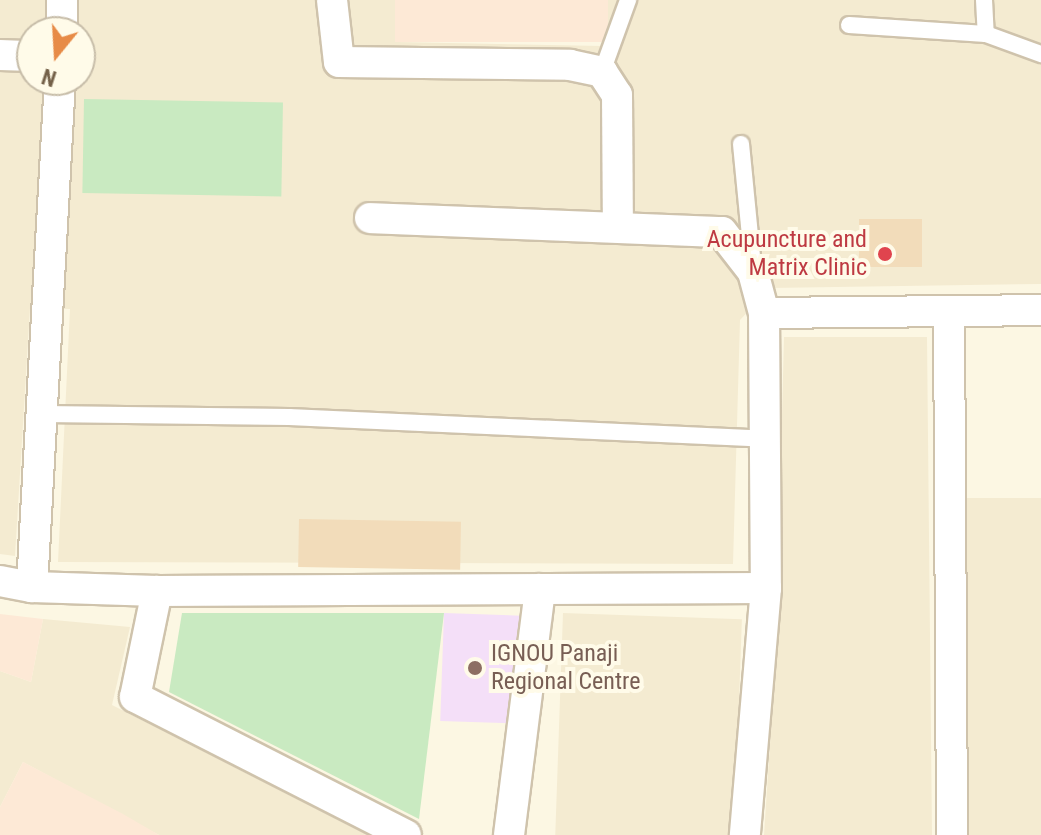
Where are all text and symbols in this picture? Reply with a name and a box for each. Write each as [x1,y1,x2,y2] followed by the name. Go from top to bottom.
[16,16,96,96] north arrow
[39,63,59,91] text: N
[707,226,867,282] place label: Acupuncture and Matrix Clinic
[874,243,896,265] marker: Acupuncture and Matrix Clinic
[491,640,640,696] place label: IGNOU Panaji Regional Centre
[466,659,484,677] marker: IGNOU Panaji Regional Centre

